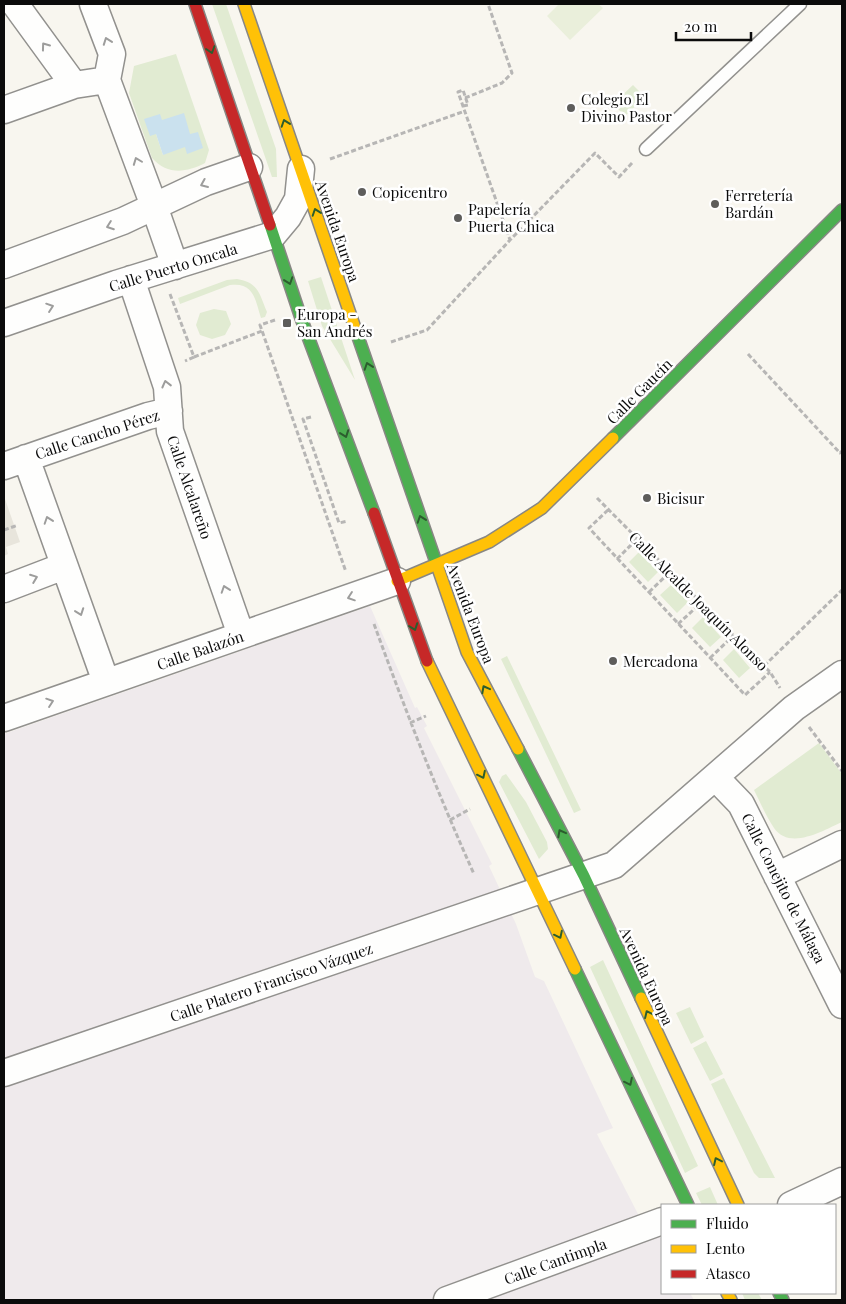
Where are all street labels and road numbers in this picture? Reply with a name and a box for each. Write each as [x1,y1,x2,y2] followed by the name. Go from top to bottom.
[311,177,365,285] street label: Avenida Europa
[106,238,240,296] street label: Calle Puerto Oncala
[602,354,676,428] street label: Calle Gaucín
[32,404,162,464] street label: Calle Cancho Pérez
[163,433,217,541] street label: Calle Alcalareño
[625,527,773,675] street label: Calle Alcalde Joaquín Alonso
[442,559,500,667] street label: Avenida Europa
[154,626,246,674] street label: Calle Balazón
[737,810,831,967] street label: Calle Conejito de Málaga
[615,923,679,1029] street label: Avenida Europa
[167,938,375,1026] street label: Calle Platero Francisco Vázquez
[501,1233,610,1289] street label: Calle Cantimpla

